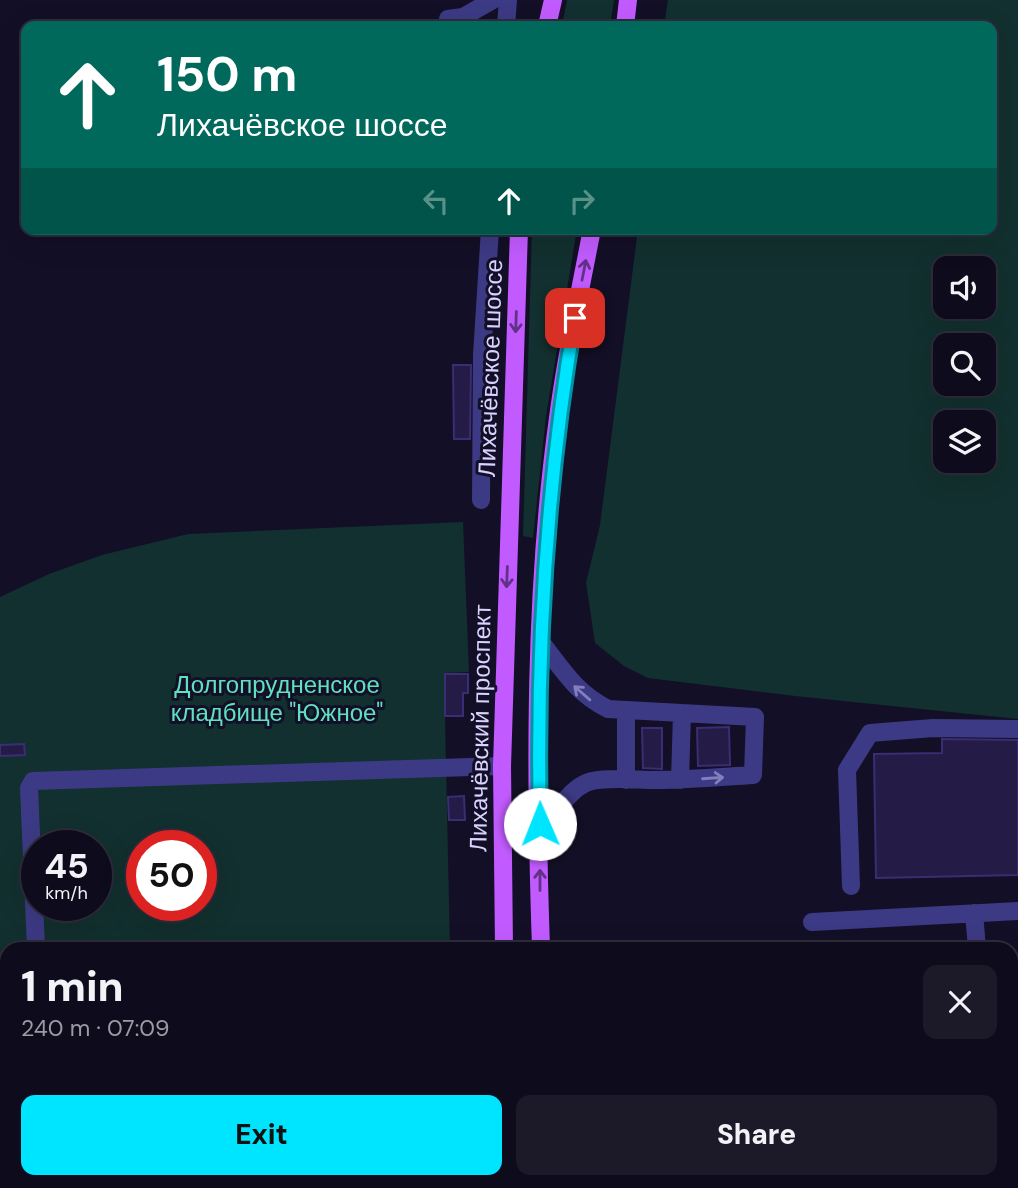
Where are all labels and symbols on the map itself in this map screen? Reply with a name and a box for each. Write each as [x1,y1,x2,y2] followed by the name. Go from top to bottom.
[471,259,509,477] street label: Лихачёвское шоссе
[578,259,591,282] one-way arrow
[545,288,605,348] pin
[509,310,522,333] one-way arrow
[501,565,514,588] one-way arrow
[462,604,498,852] street label: Лихачёвский проспект
[171,669,383,728] park label: Долгопрудненское кладбище "Южное"
[574,685,592,701] one-way arrow
[701,771,723,784] one-way arrow
[503,787,577,861] position arrow
[126,830,217,921] speed limit sign: 50
[533,869,547,892] one-way arrow

